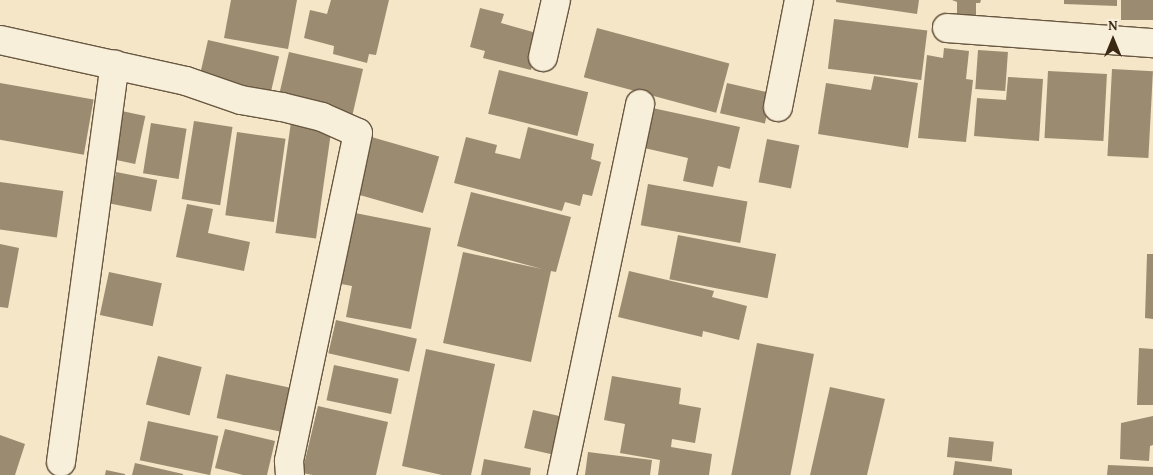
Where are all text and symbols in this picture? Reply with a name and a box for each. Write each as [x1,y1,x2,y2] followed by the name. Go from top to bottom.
[1088,15,1138,65] north arrow
[1108,15,1118,35] text: N

